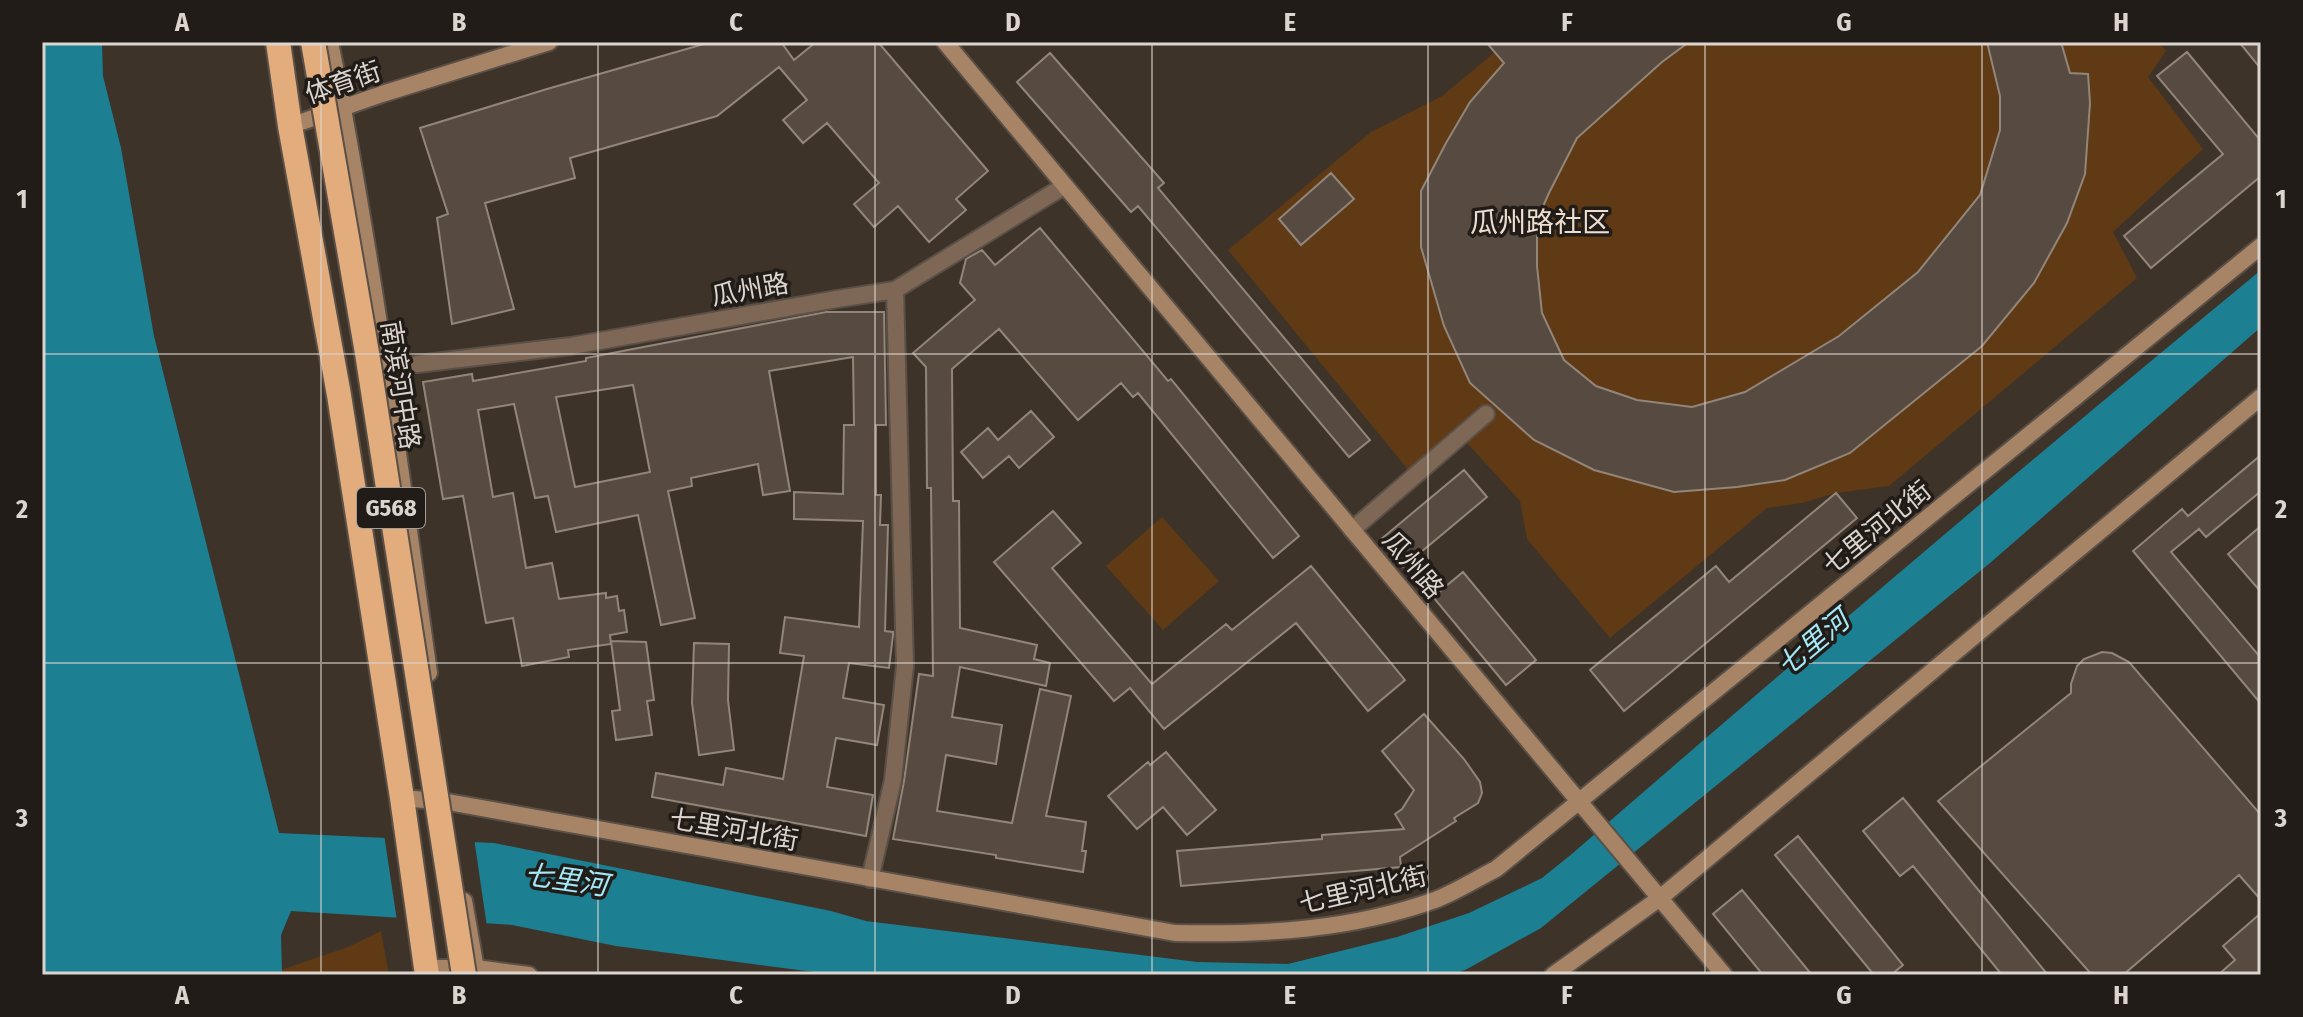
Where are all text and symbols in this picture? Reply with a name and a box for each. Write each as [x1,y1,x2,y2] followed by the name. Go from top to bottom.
[174,7,190,38] text: A
[452,7,467,38] text: B
[729,7,743,38] text: C
[1005,7,1021,38] text: D
[1284,7,1296,38] text: E
[1561,7,1573,38] text: F
[1836,7,1852,38] text: G
[2113,7,2129,38] text: H
[301,56,385,110] street label: 体育街
[17,184,28,215] text: 1
[2276,184,2287,215] text: 1
[1470,206,1610,239] district label: 瓜州路社区
[709,268,791,312] street label: 瓜州路
[375,318,425,452] street label: 南滨河中路
[1817,475,1937,581] street label: 七里河北街
[357,488,425,528] road number: G568
[15,494,28,525] text: 2
[2274,494,2287,525] text: 2
[1376,525,1450,605] street label: 瓜州路
[1770,600,1860,683] water label: 七里河
[15,803,28,834] text: 3
[667,803,801,857] street label: 七里河北街
[2274,803,2287,834] text: 3
[522,858,615,903] water label: 七里河
[1296,860,1430,920] street label: 七里河北街
[174,980,190,1011] text: A
[452,980,467,1011] text: B
[729,980,743,1011] text: C
[1005,980,1021,1011] text: D
[1284,980,1296,1011] text: E
[1561,980,1573,1011] text: F
[1836,980,1852,1011] text: G
[2113,980,2129,1011] text: H

